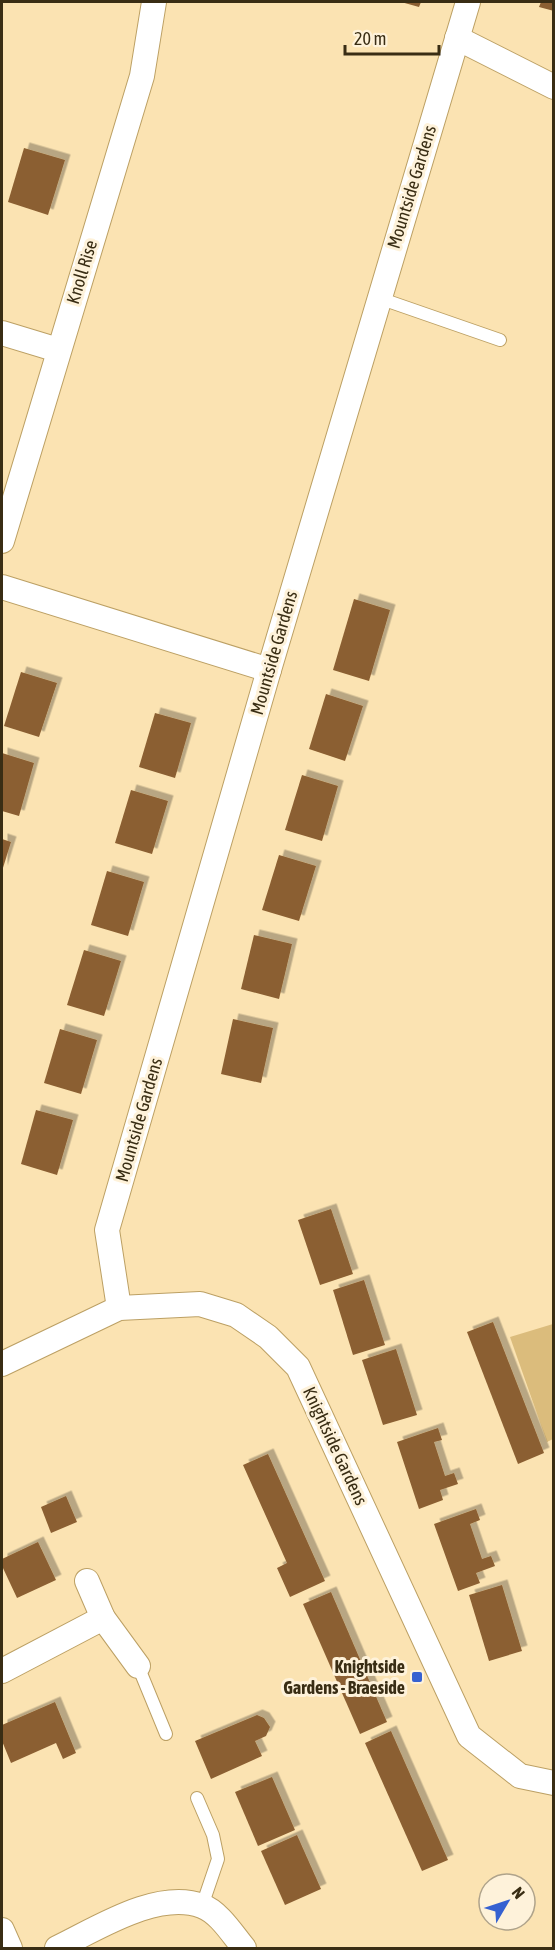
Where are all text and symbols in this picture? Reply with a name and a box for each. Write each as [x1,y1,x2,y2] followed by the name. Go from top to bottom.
[345,18,440,56] scale bar
[354,28,386,49] text: 20 m
[383,123,440,251] street label: Mountside Gardens
[62,237,101,306] street label: Knoll Rise
[246,589,301,717] street label: Mountside Gardens
[111,1056,166,1184] street label: Mountside Gardens
[299,1383,372,1508] street label: Knightside Gardens
[283,1656,405,1698] place label: Knightside Gardens - Braeside
[410,1670,424,1684] marker: Knightside Gardens - Braeside
[477,1872,537,1932] north arrow
[509,1883,529,1902] text: N

